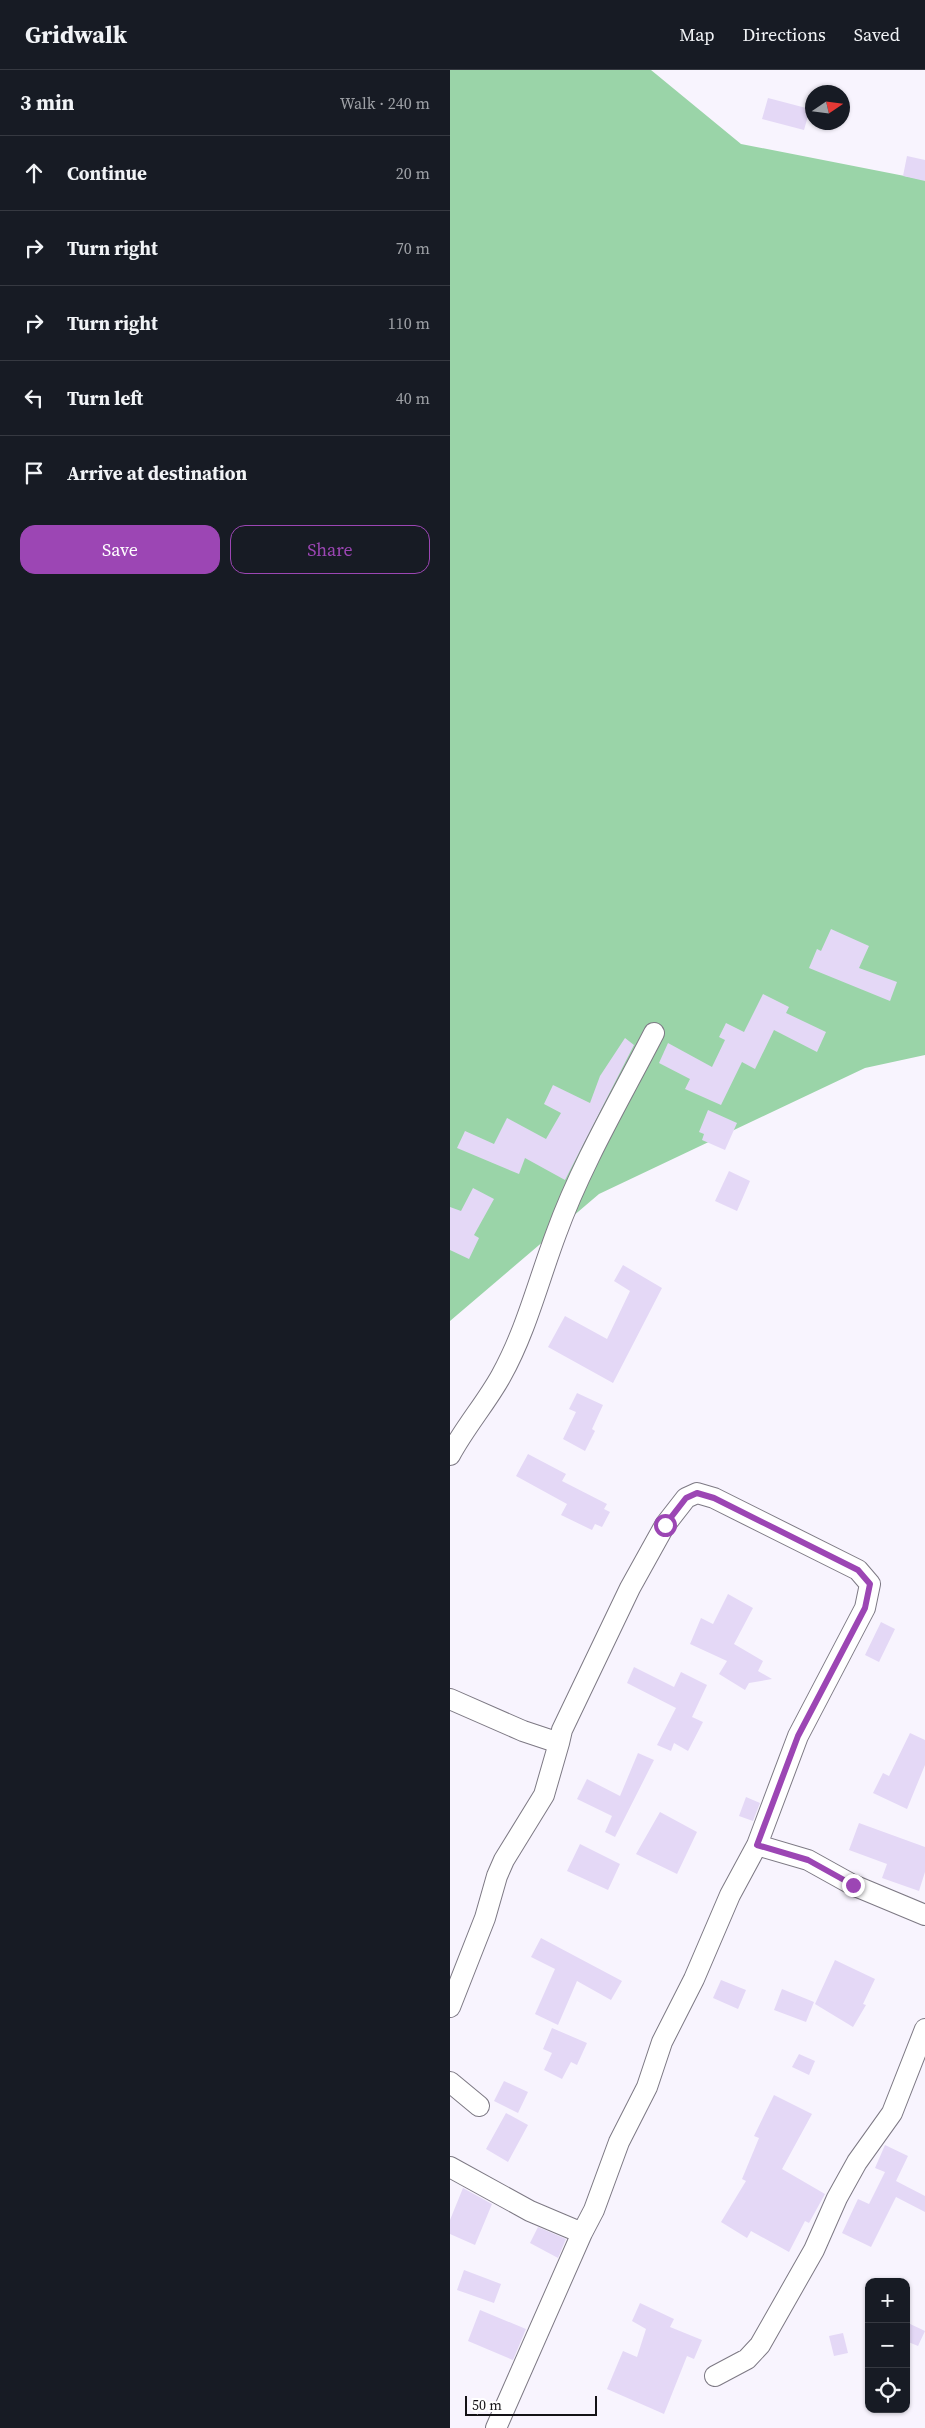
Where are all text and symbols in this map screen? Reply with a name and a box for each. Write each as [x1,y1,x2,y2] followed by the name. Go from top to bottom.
[25,18,127,51] text: Gridwalk
[679,22,715,47] text: Map
[743,22,826,47] text: Directions
[854,22,900,47] text: Saved
[805,85,850,130] north arrow
[20,88,75,117] text: 3 min
[340,92,430,114] text: Walk · 240 m
[20,159,48,187] icon: ahead
[67,160,147,186] text: Continue
[396,162,430,184] text: 20 m
[20,234,48,262] icon: right
[67,235,158,261] text: Turn right
[396,237,430,259] text: 70 m
[20,309,48,337] icon: right
[67,310,158,336] text: Turn right
[388,312,430,334] text: 110 m
[20,384,48,412] icon: left
[67,385,143,411] text: Turn left
[396,387,430,409] text: 40 m
[20,459,48,487] icon: arrive
[67,460,247,486] text: Arrive at destination
[20,525,220,574] button: Save
[230,525,430,574] button: Share
[654,1514,677,1537] route start
[842,1874,865,1897] route end
[865,2278,910,2413] map controls
[865,2278,910,2323] button: +
[865,2323,910,2368] button: −
[865,2368,910,2413] button: locate
[465,2393,598,2416] scale bar
[472,2395,502,2415] text: 50 m

